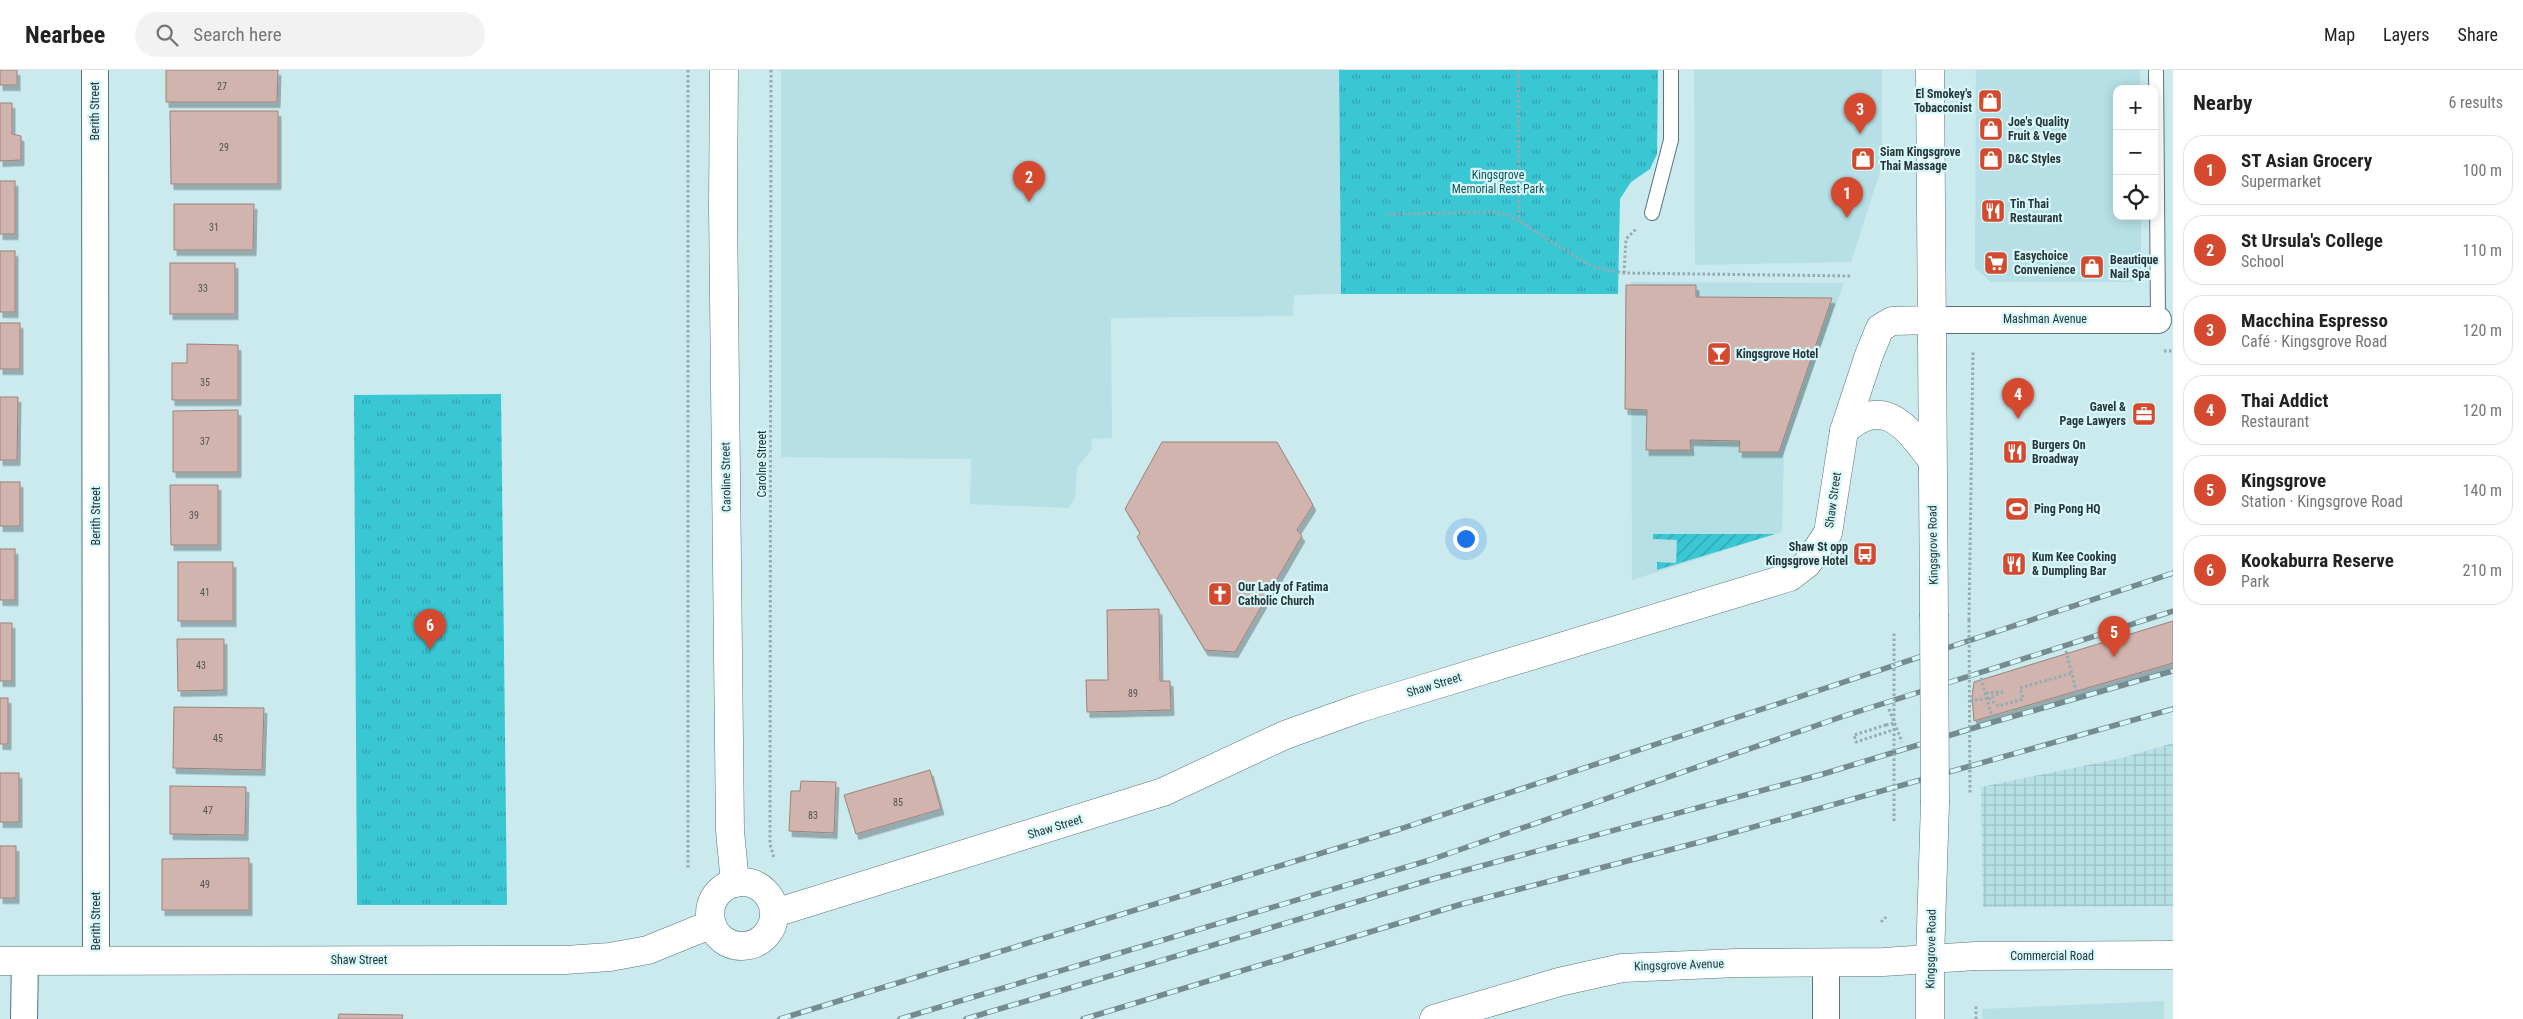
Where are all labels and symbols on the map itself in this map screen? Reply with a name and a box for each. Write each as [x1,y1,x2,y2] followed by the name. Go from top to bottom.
[88,81,102,140] street label: Berith Street
[217,81,227,92] house number: 27
[1914,87,1973,115] place label: El Smokey's Tobacconist
[1977,88,2003,114] shop icon: El Smokey's Tobacconist
[1844,93,1876,134] pin: 3
[2008,115,2070,143] place label: Joe's Quality Fruit & Vege
[1978,116,2004,142] shop icon: Joe's Quality Fruit & Vege
[219,142,229,153] house number: 29
[1880,145,1961,173] place label: Siam Kingsgrove Thai Massage
[1850,146,1876,172] shop icon: Siam Kingsgrove Thai Massage
[1978,146,2004,172] shop icon: D&C Styles
[2008,152,2062,166] place label: D&C Styles
[1013,161,1045,202] pin: 2
[1452,168,1545,196] park label: Kingsgrove Memorial Rest Park
[1831,177,1863,218] pin: 1
[2010,197,2062,225] place label: Tin Thai Restaurant
[1980,198,2006,224] restaurant icon: Tin Thai Restaurant
[209,222,219,233] house number: 31
[2014,249,2076,277] place label: Easychoice Convenience
[1983,250,2009,276] supermarket icon: Easychoice Convenience
[2110,253,2159,281] place label: Beautique Nail Spa
[2079,254,2105,280] shop icon: Beautique Nail Spa
[198,283,208,294] house number: 33
[2003,312,2087,326] street label: Mashman Avenue
[1706,341,1732,367] bar icon: Kingsgrove Hotel
[1736,347,1818,361] place label: Kingsgrove Hotel
[200,377,210,388] house number: 35
[2002,378,2034,419] pin: 4
[2060,400,2127,428] place label: Gavel & Page Lawyers
[2131,401,2157,427] office icon: Gavel & Page Lawyers
[755,430,769,498] street label: Carolne Street
[200,436,210,447] house number: 37
[2032,438,2086,466] place label: Burgers On Broadway
[2002,439,2028,465] restaurant icon: Burgers On Broadway
[718,441,734,512] street label: Caroline Street
[1822,471,1844,529] street label: Shaw Street
[89,486,103,545] street label: Berith Street
[2004,496,2030,522] sports icon: Ping Pong HQ
[2034,502,2101,516] place label: Ping Pong HQ
[1925,505,1941,585] street label: Kingsgrove Road
[189,510,199,521] house number: 39
[1453,526,1479,552] your location
[1766,540,1848,568] place label: Shaw St opp Kingsgrove Hotel
[1852,541,1878,567] bus stop icon: Shaw St opp Kingsgrove Hotel
[2032,550,2116,578] place label: Kum Kee Cooking & Dumpling Bar
[2001,551,2027,577] restaurant icon: Kum Kee Cooking & Dumpling Bar
[1238,580,1329,608] place label: Our Lady of Fatima Catholic Church
[1207,581,1233,607] church icon: Our Lady of Fatima Catholic Church
[200,587,210,598] house number: 41
[414,609,446,650] pin: 6
[2098,616,2130,657] pin: 5
[196,660,206,671] house number: 43
[1405,670,1463,700] street label: Shaw Street
[1128,688,1138,699] house number: 89
[213,733,223,744] house number: 45
[893,797,903,808] house number: 85
[203,805,213,816] house number: 47
[808,810,818,821] house number: 83
[1026,812,1084,842] street label: Shaw Street
[200,879,210,890] house number: 49
[89,891,103,950] street label: Berith Street
[1923,909,1939,989] street label: Kingsgrove Road
[2010,949,2094,963] street label: Commercial Road
[331,953,388,967] street label: Shaw Street
[1634,956,1725,974] street label: Kingsgrove Avenue

